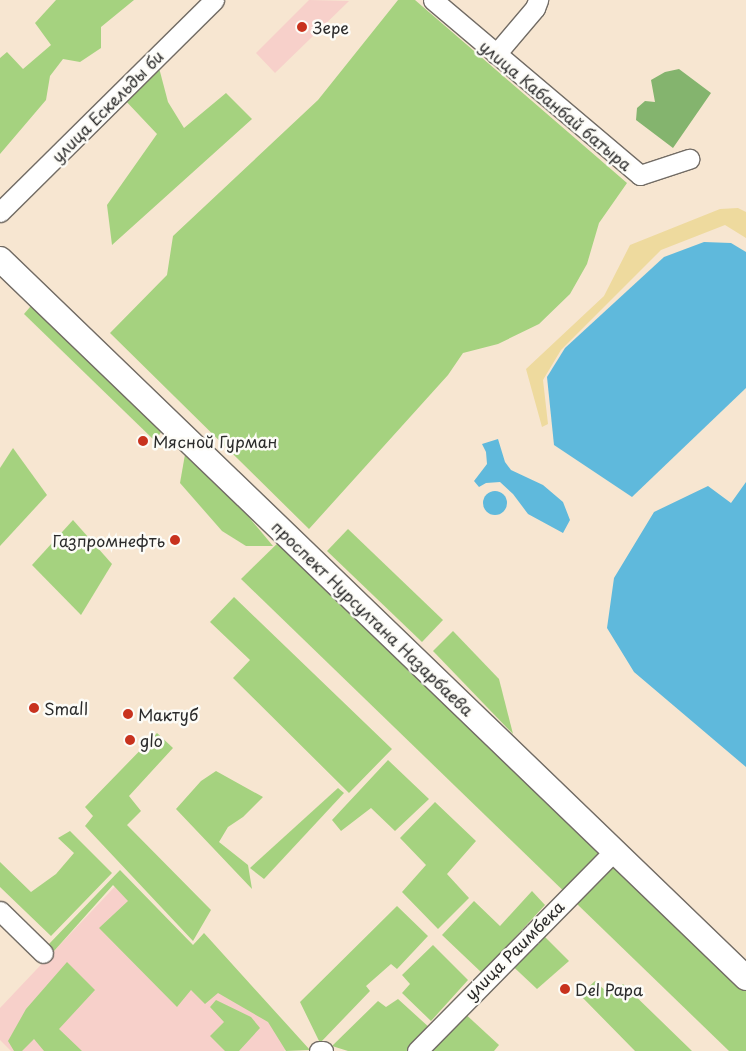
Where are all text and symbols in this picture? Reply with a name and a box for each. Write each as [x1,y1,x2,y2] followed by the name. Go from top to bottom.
[313,17,349,37] place label: Зере
[295,20,309,34] marker: Зере
[476,35,636,175] street label: улица Кабанбай батыра
[47,46,167,166] street label: улица Ескельды би
[153,431,278,451] place label: Мясной Гурман
[137,435,149,447] marker: Мясной Гурман
[268,516,478,720] street label: проспект Нурсултана Назарбаева
[53,530,165,550] place label: Газпромнефть
[169,534,181,546] marker: Газпромнефть
[44,698,88,718] place label: Small
[28,702,40,714] marker: Small
[138,704,198,724] place label: Мактуб
[122,708,134,720] marker: Мактуб
[140,730,163,750] place label: glo
[124,734,136,746] marker: glo
[460,896,568,1004] street label: улица Раимбека
[575,979,644,999] place label: Del Papa
[559,983,571,995] marker: Del Papa

